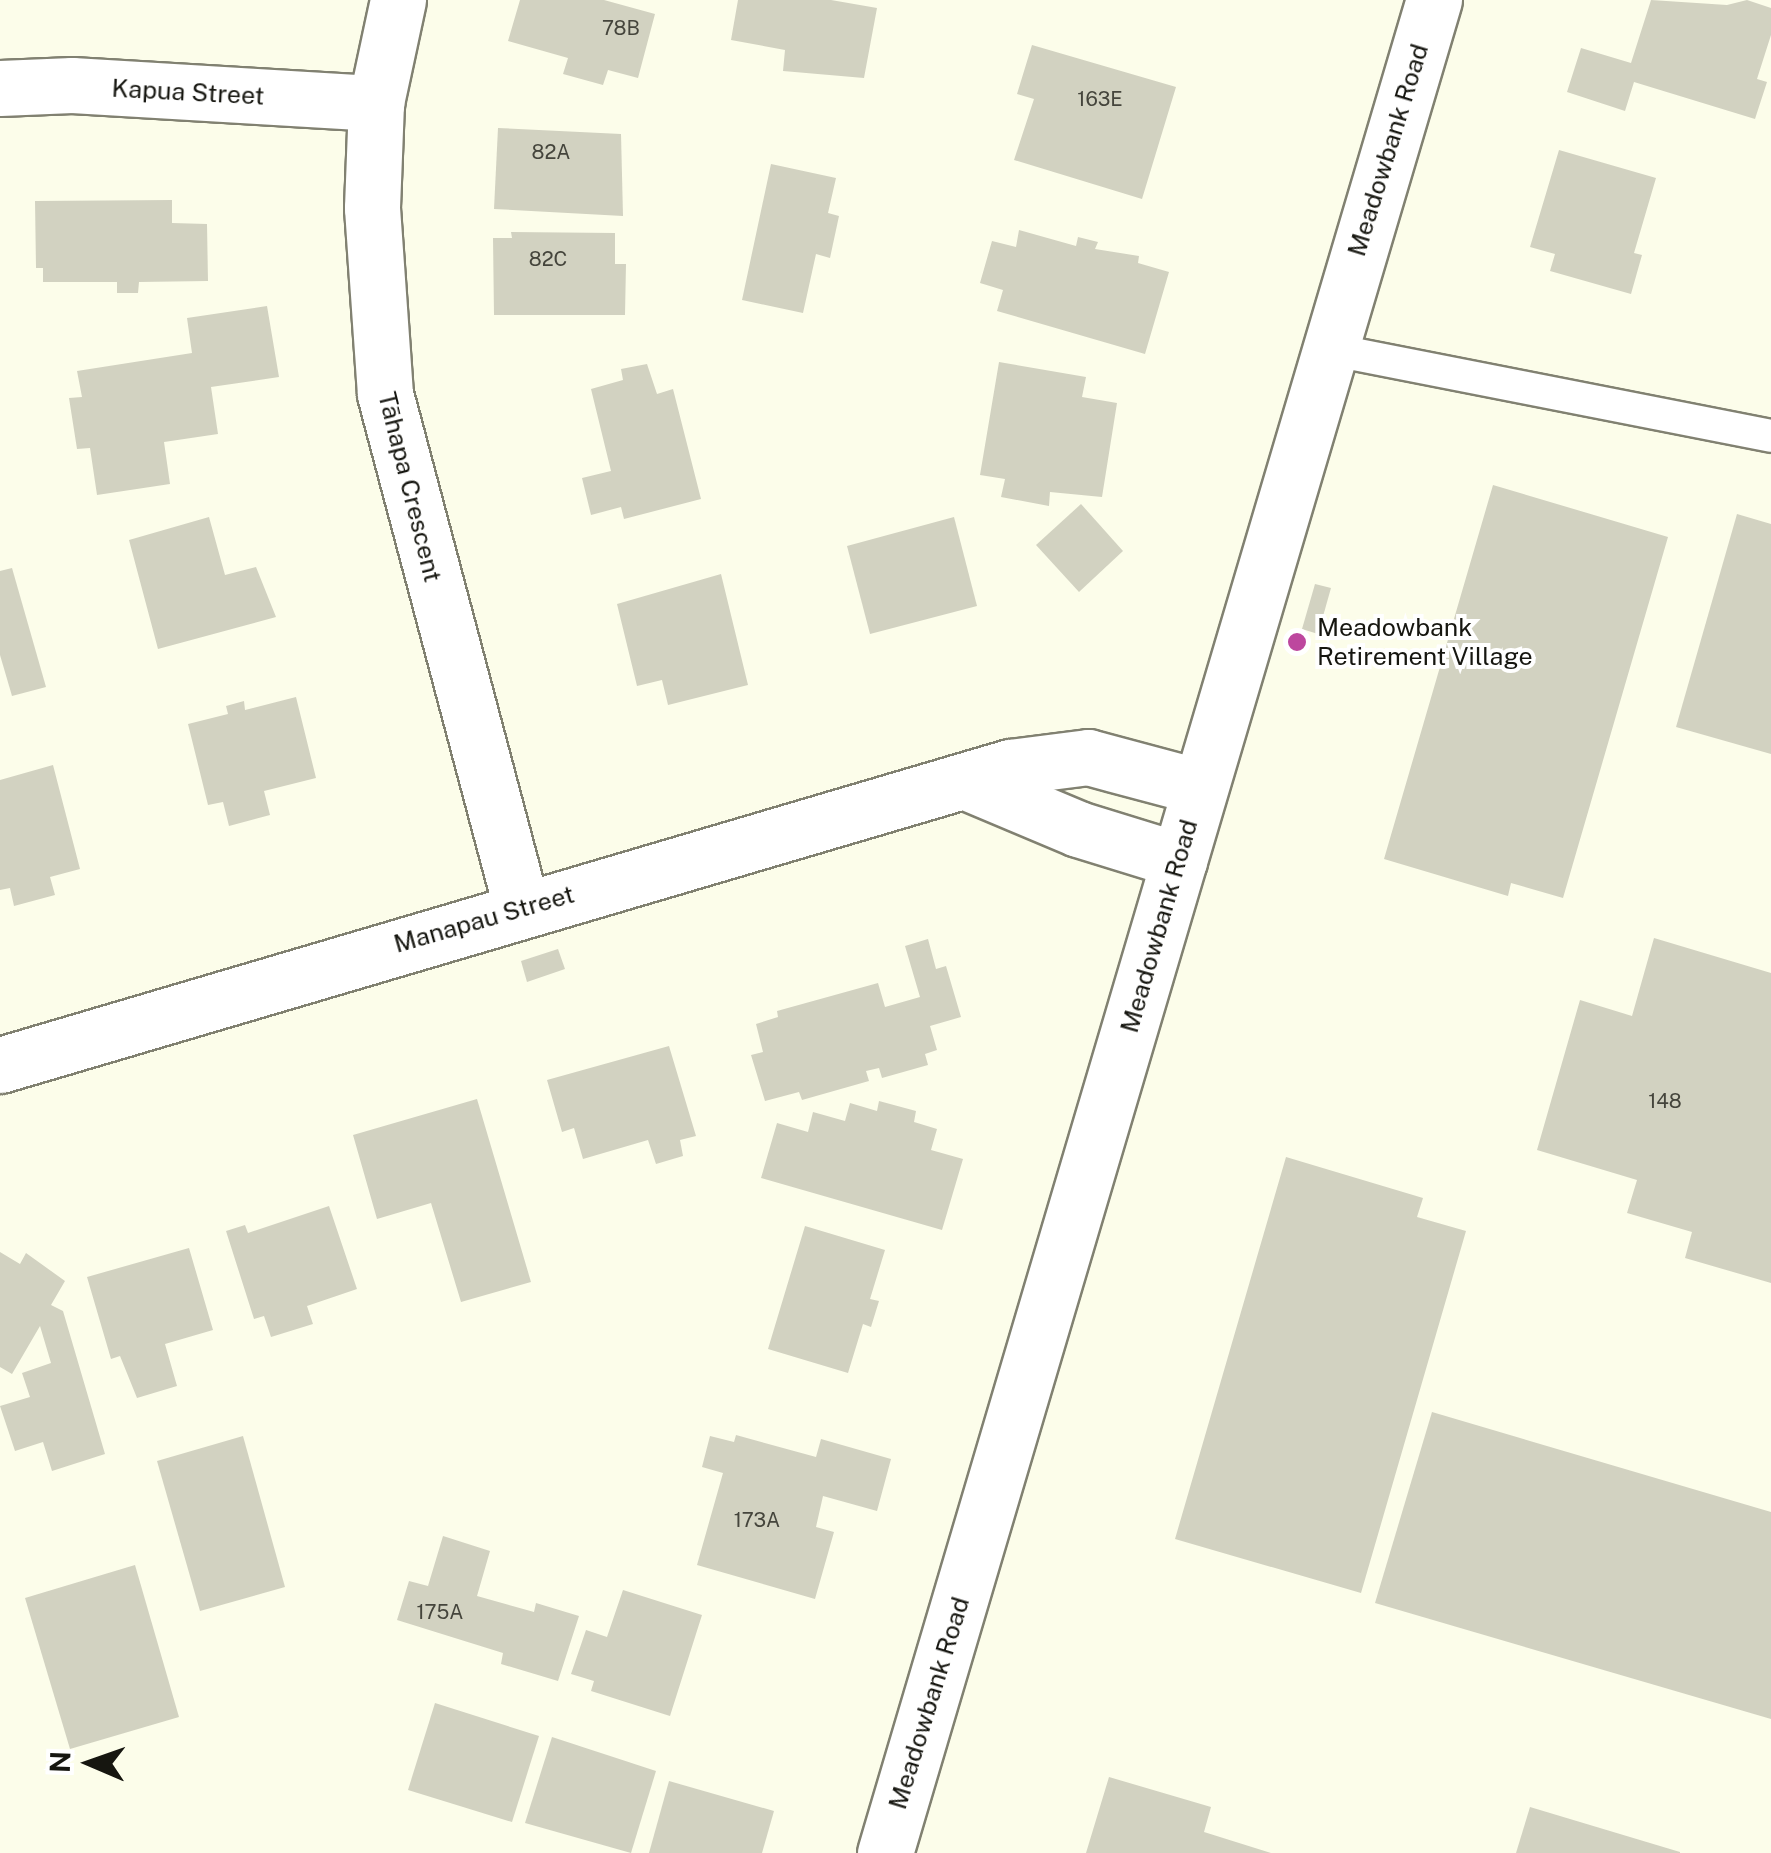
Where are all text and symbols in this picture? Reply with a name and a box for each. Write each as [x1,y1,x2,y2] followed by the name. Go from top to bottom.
[602,16,640,40] house number: 78B
[1341,40,1435,260] street label: Meadowbank Road
[111,73,265,111] street label: Kapua Street
[1077,87,1123,111] house number: 163E
[531,140,571,164] house number: 82A
[529,247,567,271] house number: 82C
[372,389,448,585] street label: Tāhapa Crescent
[1317,613,1533,672] place label: Meadowbank Retirement Village
[1286,631,1308,653] marker: Meadowbank Retirement Village
[1114,816,1204,1036] street label: Meadowbank Road
[390,879,578,959] street label: Manapau Street
[1648,1089,1682,1113] house number: 148
[734,1508,780,1532] house number: 173A
[882,1593,976,1813] street label: Meadowbank Road
[416,1600,464,1624] house number: 175A
[40,1713,140,1813] north arrow
[43,1750,76,1773] text: N

